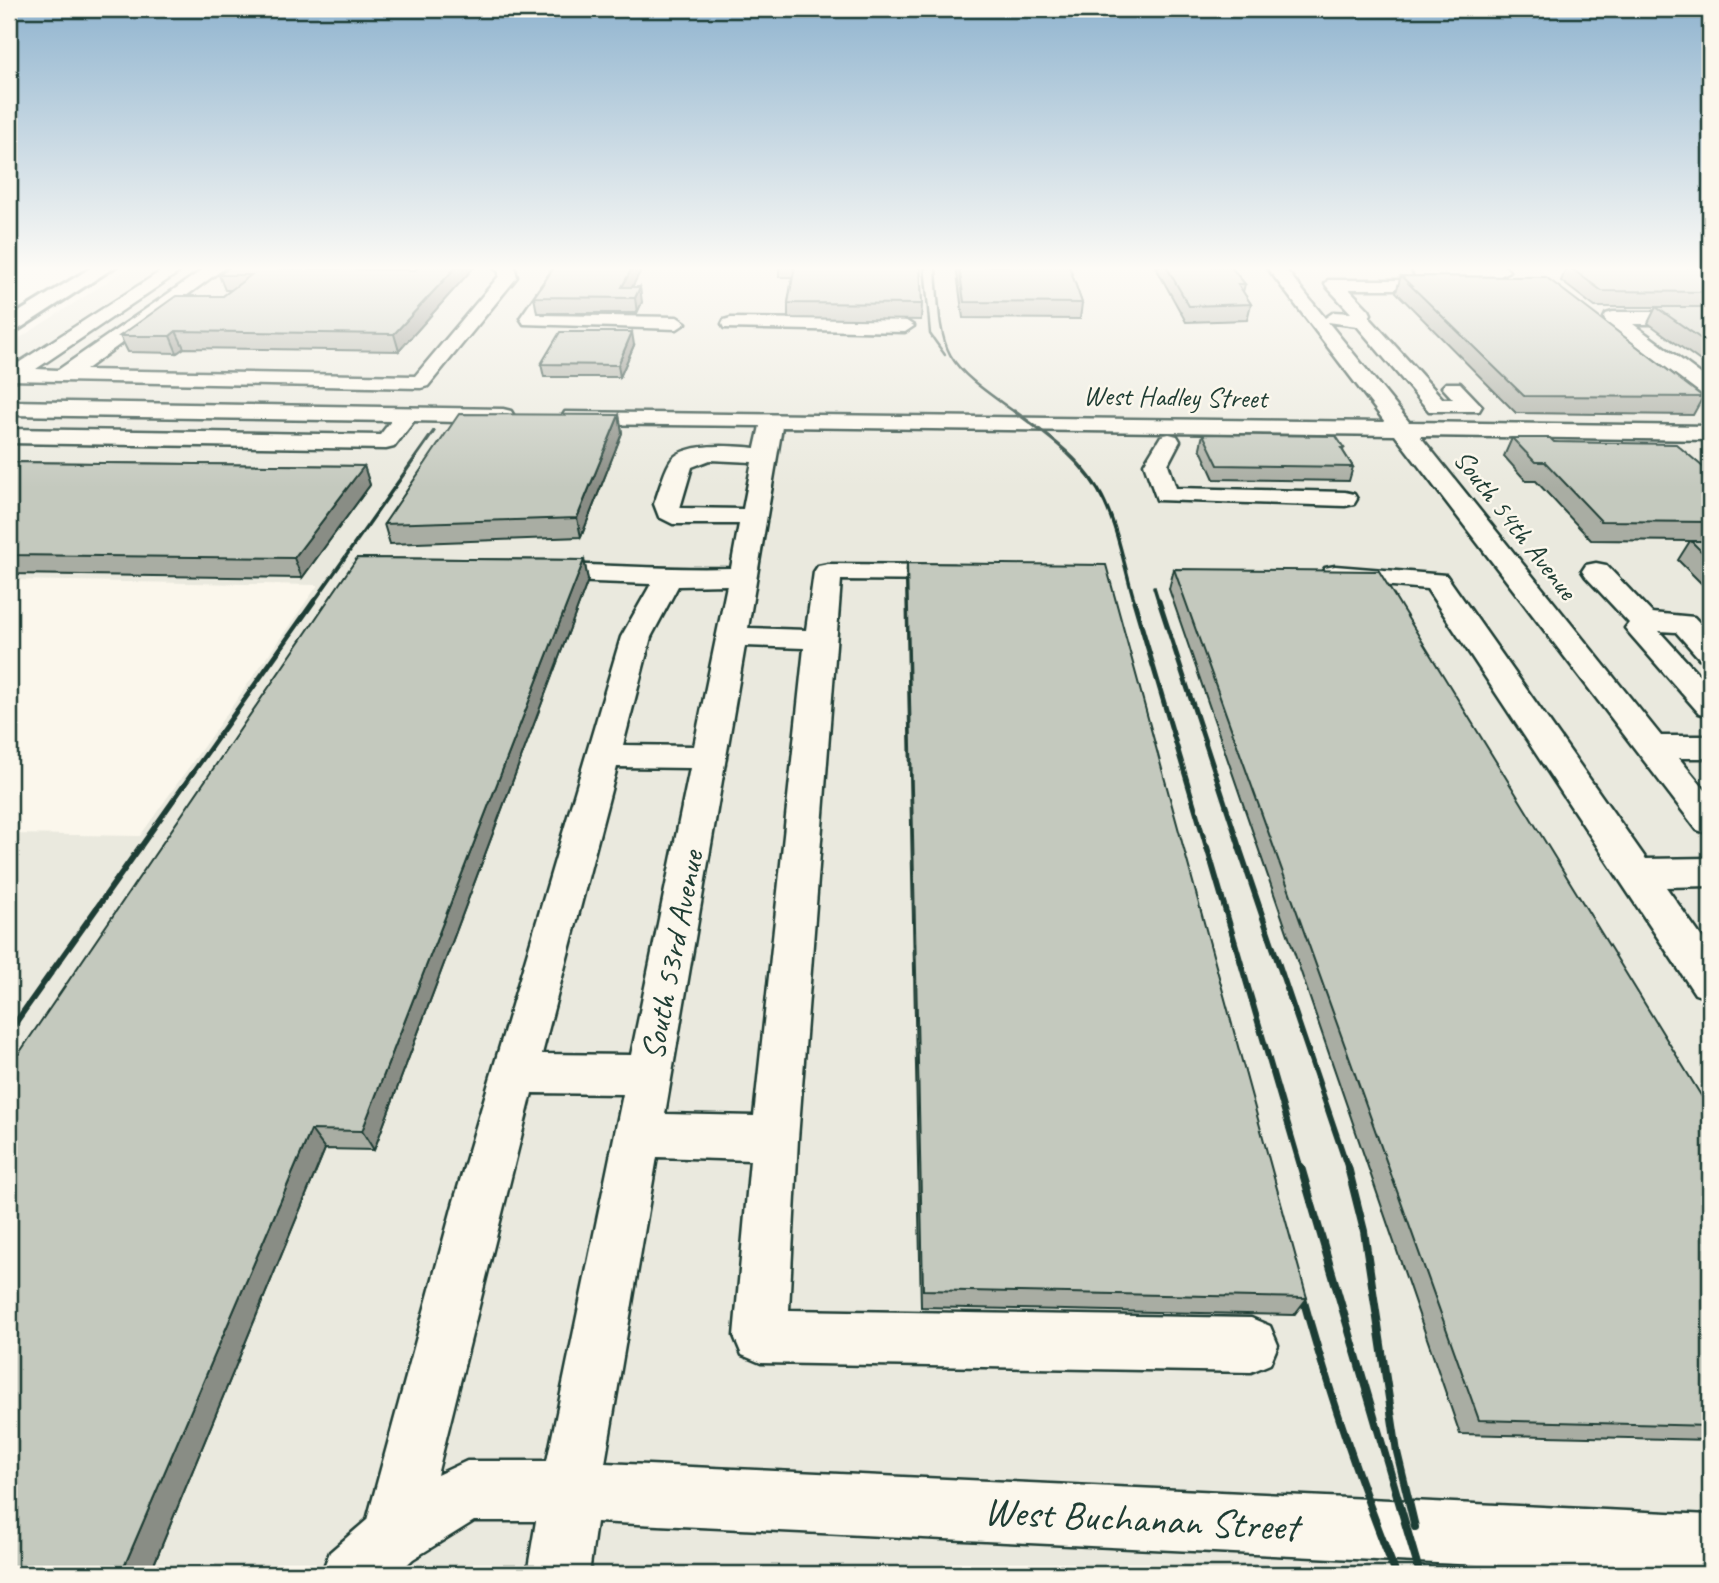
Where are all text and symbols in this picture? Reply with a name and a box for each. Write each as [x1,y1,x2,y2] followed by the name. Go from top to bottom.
[1083,377,1270,416] street label: West Hadley Street
[1446,442,1586,608] street label: South 54th Avenue
[631,845,713,1063] street label: South 53rd Avenue
[983,1486,1305,1552] street label: West Buchanan Street

